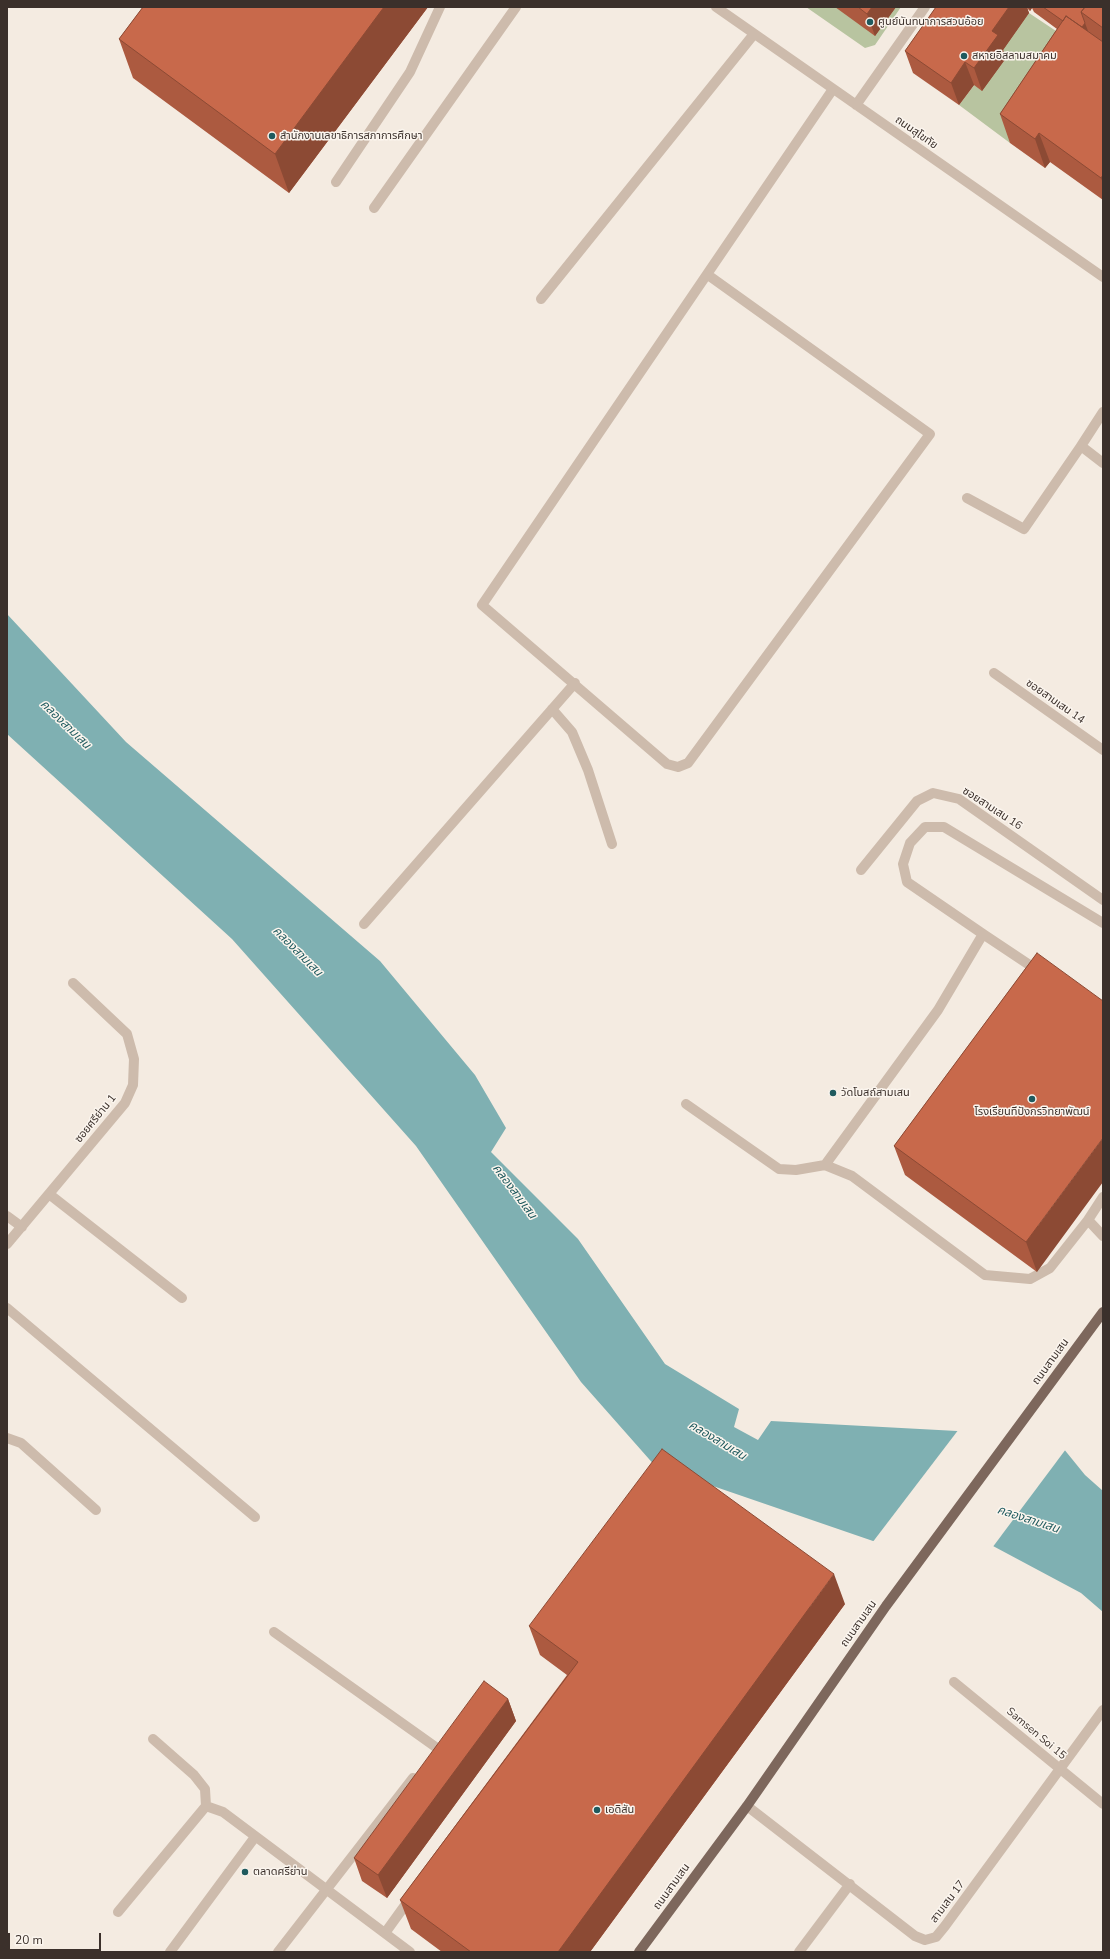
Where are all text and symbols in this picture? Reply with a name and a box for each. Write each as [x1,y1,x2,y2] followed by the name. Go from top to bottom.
[878,15,984,29] place label: ศูนย์นันทนาการสวนอ้อย
[865,17,875,27] marker: ศูนย์นันทนาการสวนอ้อย
[972,49,1057,63] place label: สหายอิสลามสมาคม
[959,51,969,61] marker: สหายอิสลามสมาคม
[892,114,940,152] street label: ถนนสุโขทัย
[280,129,422,143] place label: สำนักงานเลขาธิการสภาการศึกษา
[267,131,277,141] marker: สำนักงานเลขาธิการสภาการศึกษา
[1023,677,1087,727] street label: ซอยสามเสน 14
[37,697,93,753] water label: คลองสามเสน
[960,785,1024,833] street label: ซอยสามเสน 16
[269,924,325,980] water label: คลองสามเสน
[841,1086,910,1100] place label: วัดโบสถ์สามเสน
[828,1088,838,1098] marker: วัดโบสถ์สามเสน
[72,1092,120,1146] street label: ซอยศรีย่าน 1
[1027,1094,1037,1104] marker: โรงเรียนทีปังกรวิทยาพัฒน์
[975,1105,1089,1119] place label: โรงเรียนทีปังกรวิทยาพัฒน์
[489,1162,539,1222] water label: คลองสามเสน
[1030,1336,1072,1388] street label: ถนนสามเสน
[686,1418,748,1464] water label: คลองสามเสน
[995,1503,1061,1537] water label: คลองสามเสน
[838,1598,880,1650] street label: ถนนสามเสน
[1004,1705,1068,1763] street label: Samsen Soi 15
[605,1803,634,1817] place label: เอดิสัน
[592,1805,602,1815] marker: เอดิสัน
[651,1861,693,1913] street label: ถนนสามเสน
[253,1865,308,1879] place label: ตลาดศรีย่าน
[240,1867,250,1877] marker: ตลาดศรีย่าน
[928,1878,968,1926] street label: สามเสน 17
[10,1925,103,1951] scale bar
[15,1932,43,1948] text: 20 m

